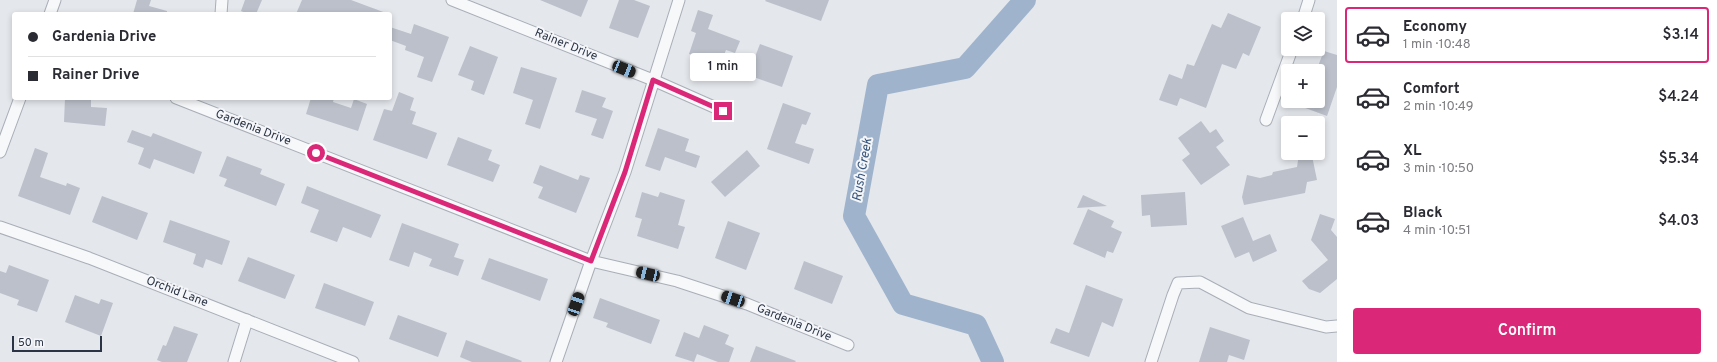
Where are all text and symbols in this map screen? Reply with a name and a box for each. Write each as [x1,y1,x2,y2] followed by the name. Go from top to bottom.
[1281,12,1325,160] map controls
[1281,12,1325,56] button: layers
[1355,17,1391,53] icon: car
[1403,18,1467,37] text: Economy
[532,25,600,65] street label: Rainer Drive
[1662,26,1699,45] text: $3.14
[52,28,156,47] text: Gardenia Drive
[1403,37,1471,53] text: 1 min · 10:48
[690,53,756,81] callout: 1 min
[611,59,637,79] car
[708,59,738,75] text: 1 min
[1281,64,1325,108] button: +
[52,66,140,85] text: Rainer Drive
[1355,79,1391,115] icon: car
[1403,80,1460,99] text: Comfort
[1658,88,1699,107] text: $4.24
[1403,99,1474,115] text: 2 min · 10:49
[714,102,732,120] route end
[213,106,293,150] street label: Gardenia Drive
[1281,116,1325,160] button: −
[850,137,876,203] water label: Rush Creek
[1355,141,1391,177] icon: car
[1403,142,1421,161] text: XL
[307,144,325,162] route start
[1659,150,1699,169] text: $5.34
[1403,161,1474,177] text: 3 min · 10:50
[1355,203,1391,239] icon: car
[1403,204,1443,223] text: Black
[1658,212,1699,231] text: $4.03
[1403,223,1471,239] text: 4 min · 10:51
[635,265,661,283] car
[144,273,210,311] street label: Orchid Lane
[720,289,746,309] car
[566,291,586,317] car
[754,301,834,345] street label: Gardenia Drive
[1353,308,1701,354] button: Confirm
[12,334,102,353] scale bar
[18,336,44,350] text: 50 m

